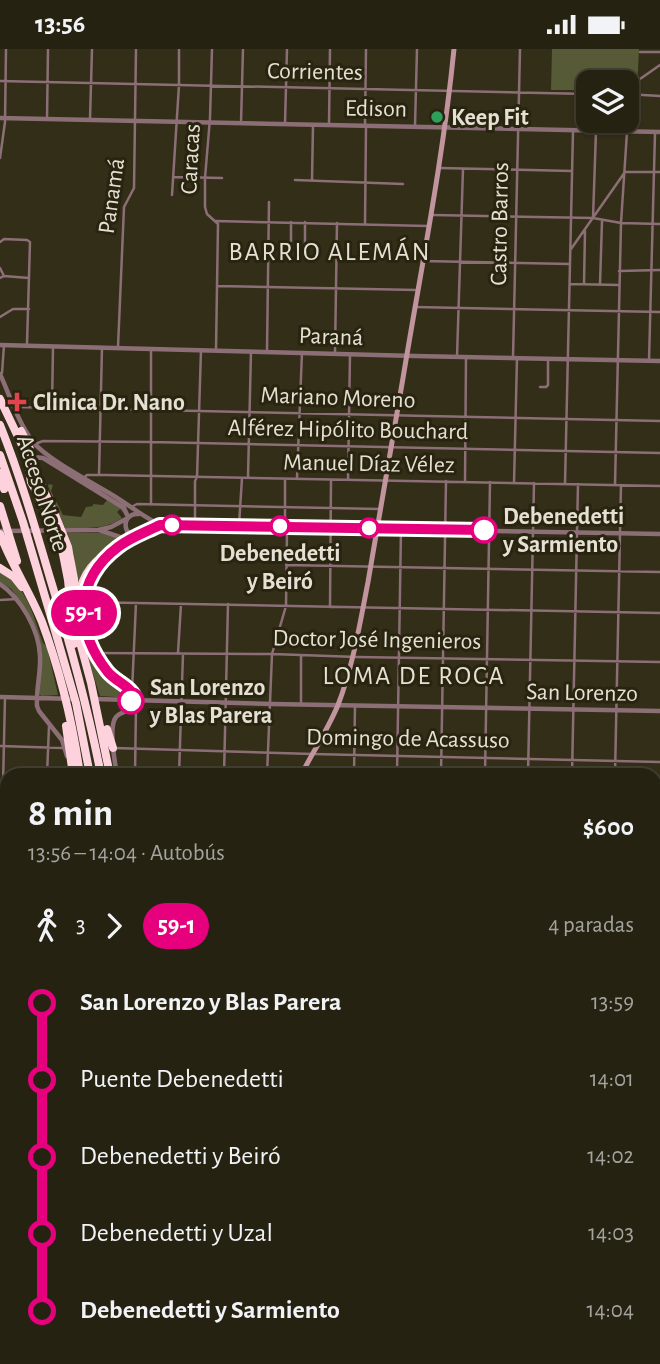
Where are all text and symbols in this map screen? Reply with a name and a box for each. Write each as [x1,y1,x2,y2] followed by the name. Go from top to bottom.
[35,11,85,37] text: 13:56
[267,59,363,85] street label: Corrientes
[576,70,639,133] map controls
[576,70,639,133] button: layers
[345,96,407,122] street label: Edison
[451,106,529,130] place label: Keep Fit
[429,109,445,125] marker: Keep Fit
[177,123,205,195] street label: Caracas
[95,157,129,236] street label: Panamá
[487,162,513,286] street label: Castro Barros
[229,237,431,265] district label: BARRIO ALEMÁN
[298,324,364,350] street label: Paraná
[260,383,416,413] street label: Mariano Moreno
[33,391,185,415] place label: Clinica Dr. Nano
[7,392,27,412] marker: Clinica Dr. Nano
[227,416,469,444] street label: Alférez Hipólito Bouchard
[12,432,72,555] street label: Acceso Norte
[283,451,455,477] street label: Manuel Díaz Vélez
[502,505,624,557] place label: Debenedetti y Sarmiento
[162,515,182,535] unlabelled marker
[270,516,290,536] marker: Debenedetti y Beiró
[471,517,497,543] marker: Debenedetti y Sarmiento
[359,518,379,538] unlabelled marker
[219,542,341,594] place label: Debenedetti y Beiró
[35,590,133,636] line badge: 59-1
[65,601,103,625] text: 59-1
[272,626,482,654] street label: Doctor José Ingenieros
[322,663,506,689] district label: LOMA DE ROCA
[149,676,272,728] place label: San Lorenzo y Blas Parera
[526,680,638,706] street label: San Lorenzo
[118,688,144,714] marker: San Lorenzo y Blas Parera
[306,725,510,753] street label: Domingo de Acassuso
[28,795,113,833] text: 8 min
[583,814,634,840] text: $600
[28,842,225,865] text: 13:56 – 14:04 · Autobús
[28,907,66,945] icon: walk
[95,907,133,945] icon: forward
[76,914,85,937] text: 3
[157,914,195,938] text: 59-1
[548,914,634,937] text: 4 paradas
[80,989,342,1015] text: San Lorenzo y Blas Parera
[591,991,634,1014] text: 13:59
[80,1066,284,1092] text: Puente Debenedetti
[590,1068,634,1091] text: 14:01
[80,1143,281,1169] text: Debenedetti y Beiró
[587,1145,634,1168] text: 14:02
[80,1220,273,1246] text: Debenedetti y Uzal
[588,1222,634,1245] text: 14:03
[80,1297,340,1323] text: Debenedetti y Sarmiento
[587,1299,634,1322] text: 14:04

